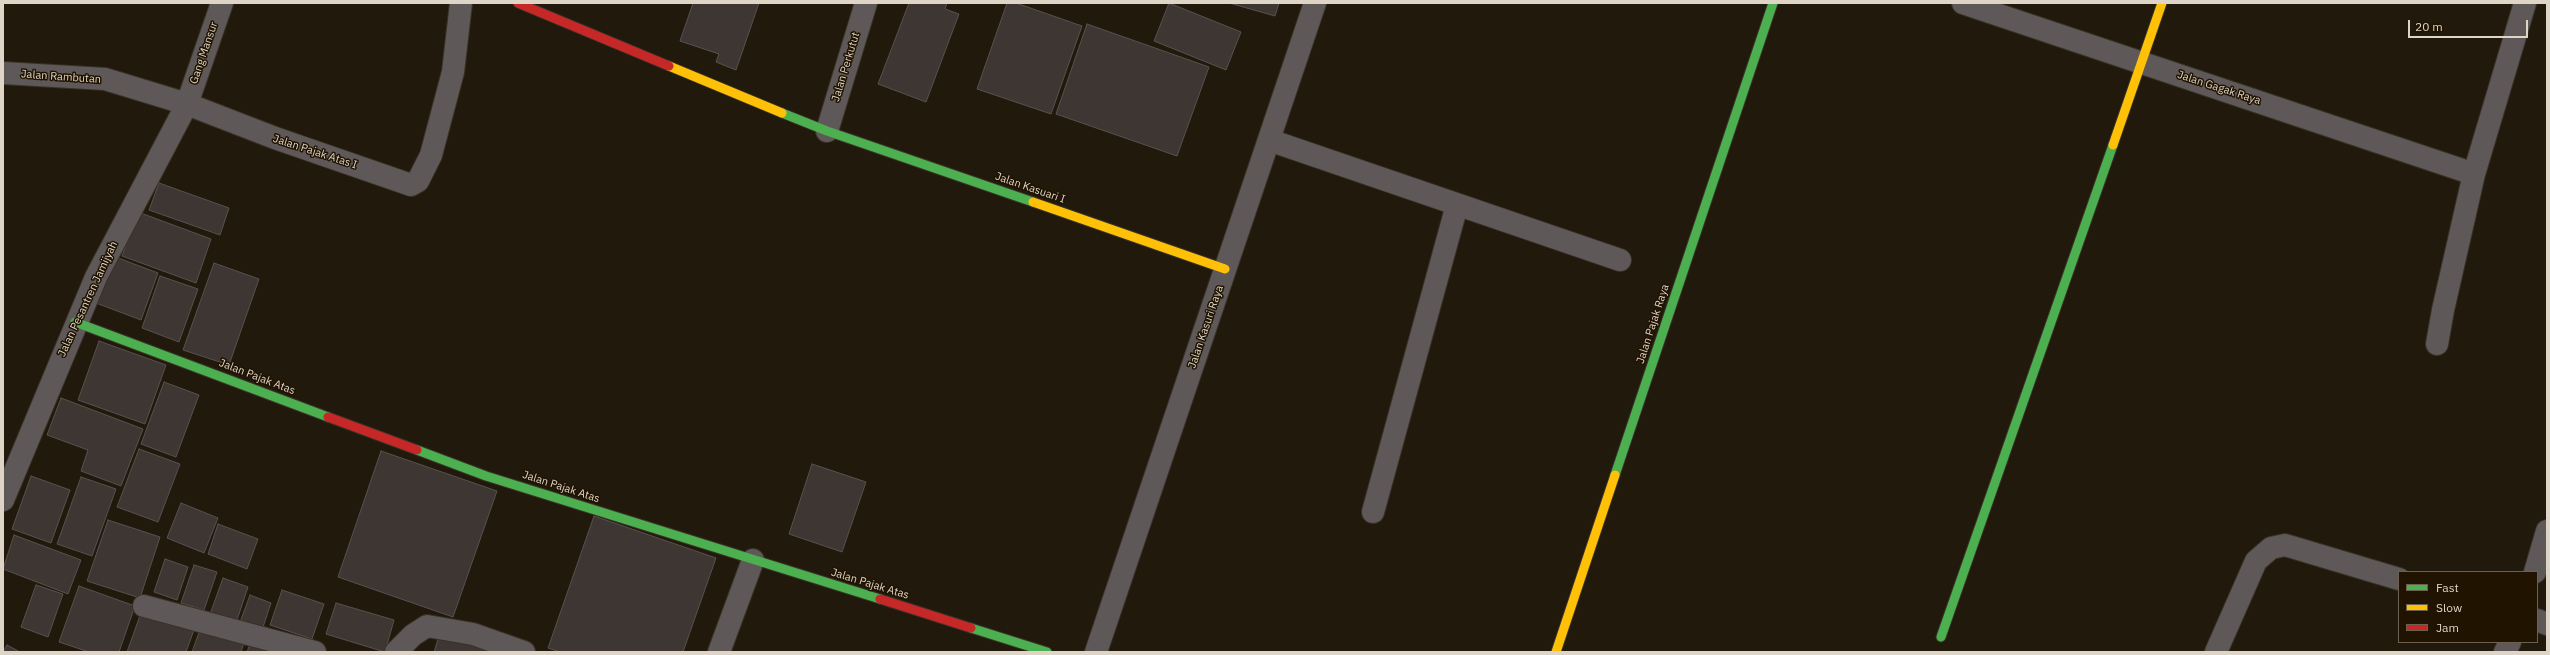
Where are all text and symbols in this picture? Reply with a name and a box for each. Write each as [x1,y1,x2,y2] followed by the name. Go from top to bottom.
[2410,12,2530,38] scale bar
[2415,19,2443,34] text: 20 m
[187,20,221,86] street label: Gang Mansur
[829,31,863,103] street label: Jalan Perkutut
[21,68,101,86] street label: Jalan Rambutan
[2176,68,2262,108] street label: Jalan Gagak Raya
[271,132,359,172] street label: Jalan Pajak Atas I
[993,170,1067,206] street label: Jalan Kasuari I
[55,239,121,359] street label: Jalan Pesantren Jamijyah
[1634,283,1672,365] street label: Jalan Pajak Raya
[1186,284,1226,370] street label: Jalan Kasuri Raya
[217,356,297,398] street label: Jalan Pajak Atas
[521,468,601,506] street label: Jalan Pajak Atas
[829,566,911,602] street label: Jalan Pajak Atas
[2398,571,2538,643] legend
[2436,580,2459,595] text: Fast
[2436,600,2462,615] text: Slow
[2436,620,2459,635] text: Jam

